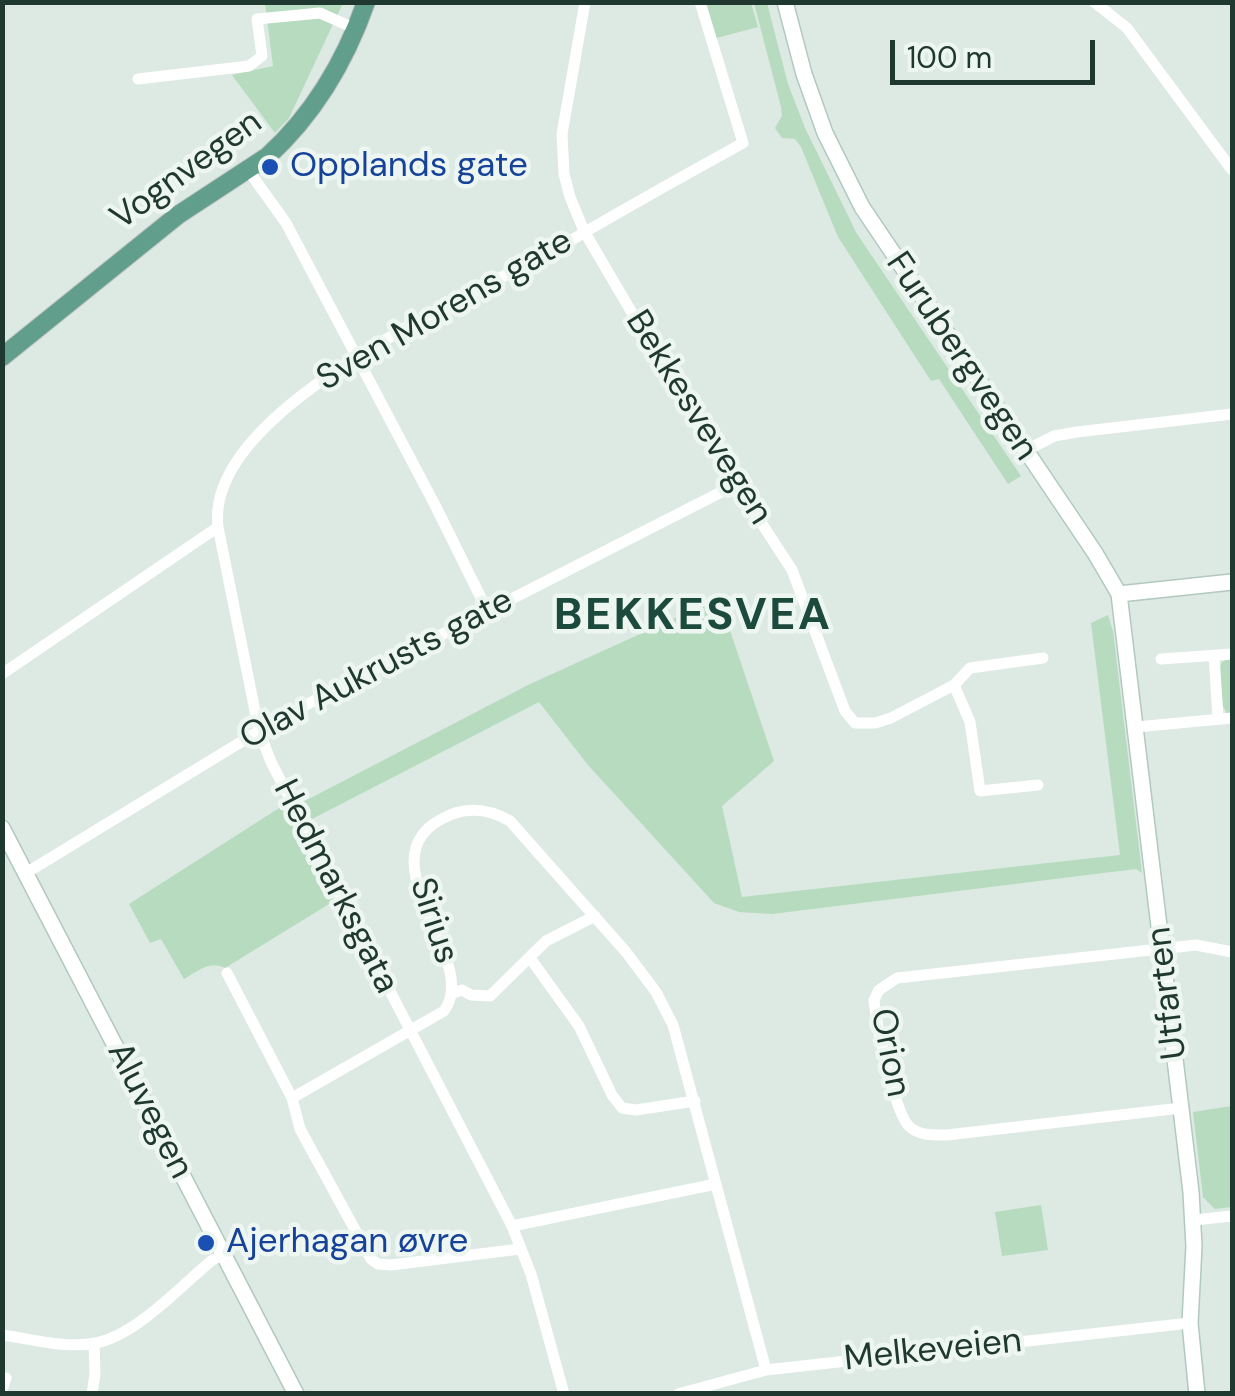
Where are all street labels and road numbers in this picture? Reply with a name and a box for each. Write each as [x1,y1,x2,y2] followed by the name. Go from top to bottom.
[103,102,271,240] street label: Vognvegen
[310,221,580,401] street label: Sven Morens gate
[876,245,1046,469] street label: Furubergvegen
[615,303,781,533] street label: Bekkesvevegen
[233,580,521,760] street label: Olav Aukrusts gate
[263,773,407,1001] street label: Hedmarksgata
[399,873,467,969] street label: Sirius
[1139,924,1197,1062] street label: Utfarten
[860,1005,918,1101] street label: Orion
[97,1036,201,1186] street label: Aluvegen
[842,1321,1024,1381] street label: Melkeveien

